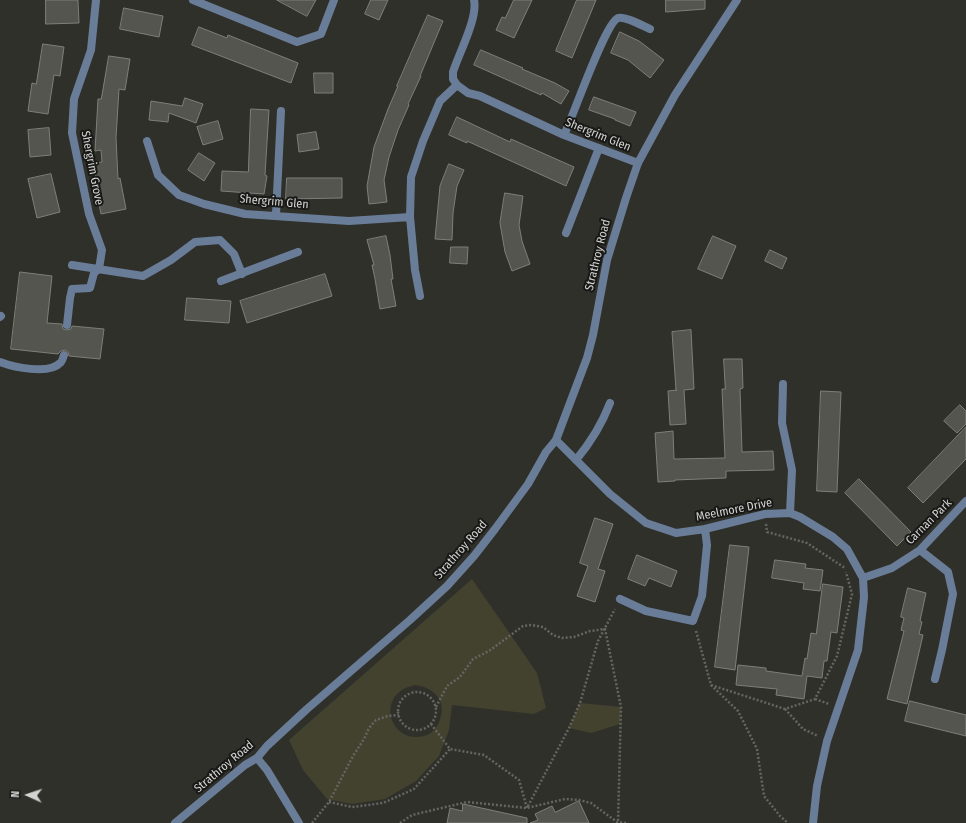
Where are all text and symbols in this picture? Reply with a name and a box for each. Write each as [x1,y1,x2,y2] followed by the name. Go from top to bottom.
[563,115,633,155] street label: Shergrim Glen
[78,130,106,206] street label: Shergrim Grove
[239,192,309,212] street label: Shergrim Glen
[582,218,614,292] street label: Strathroy Road
[695,496,773,524] street label: Meelmore Drive
[903,496,955,548] street label: Carnan Park
[432,518,490,582] street label: Strathroy Road
[191,738,257,796] street label: Strathroy Road
[8,775,48,815] north arrow
[9,791,22,798] text: N

